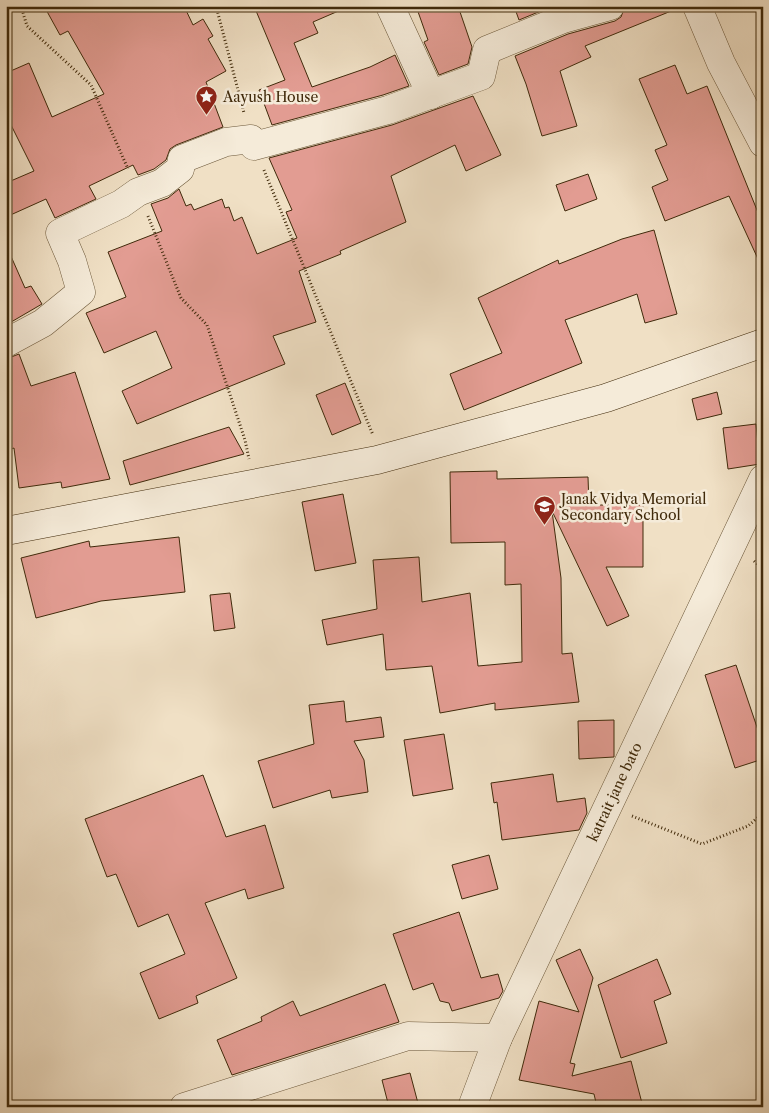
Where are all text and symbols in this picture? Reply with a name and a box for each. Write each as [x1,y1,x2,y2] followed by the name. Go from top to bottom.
[195,85,219,116] place icon: Aayush House
[222,88,318,106] place label: Aayush House
[559,490,706,524] place label: Janak Vidya Memorial Secondary School
[533,495,557,526] school or university icon: Janak Vidya Memorial Secondary School
[583,740,646,844] street label: katrait jane bato

